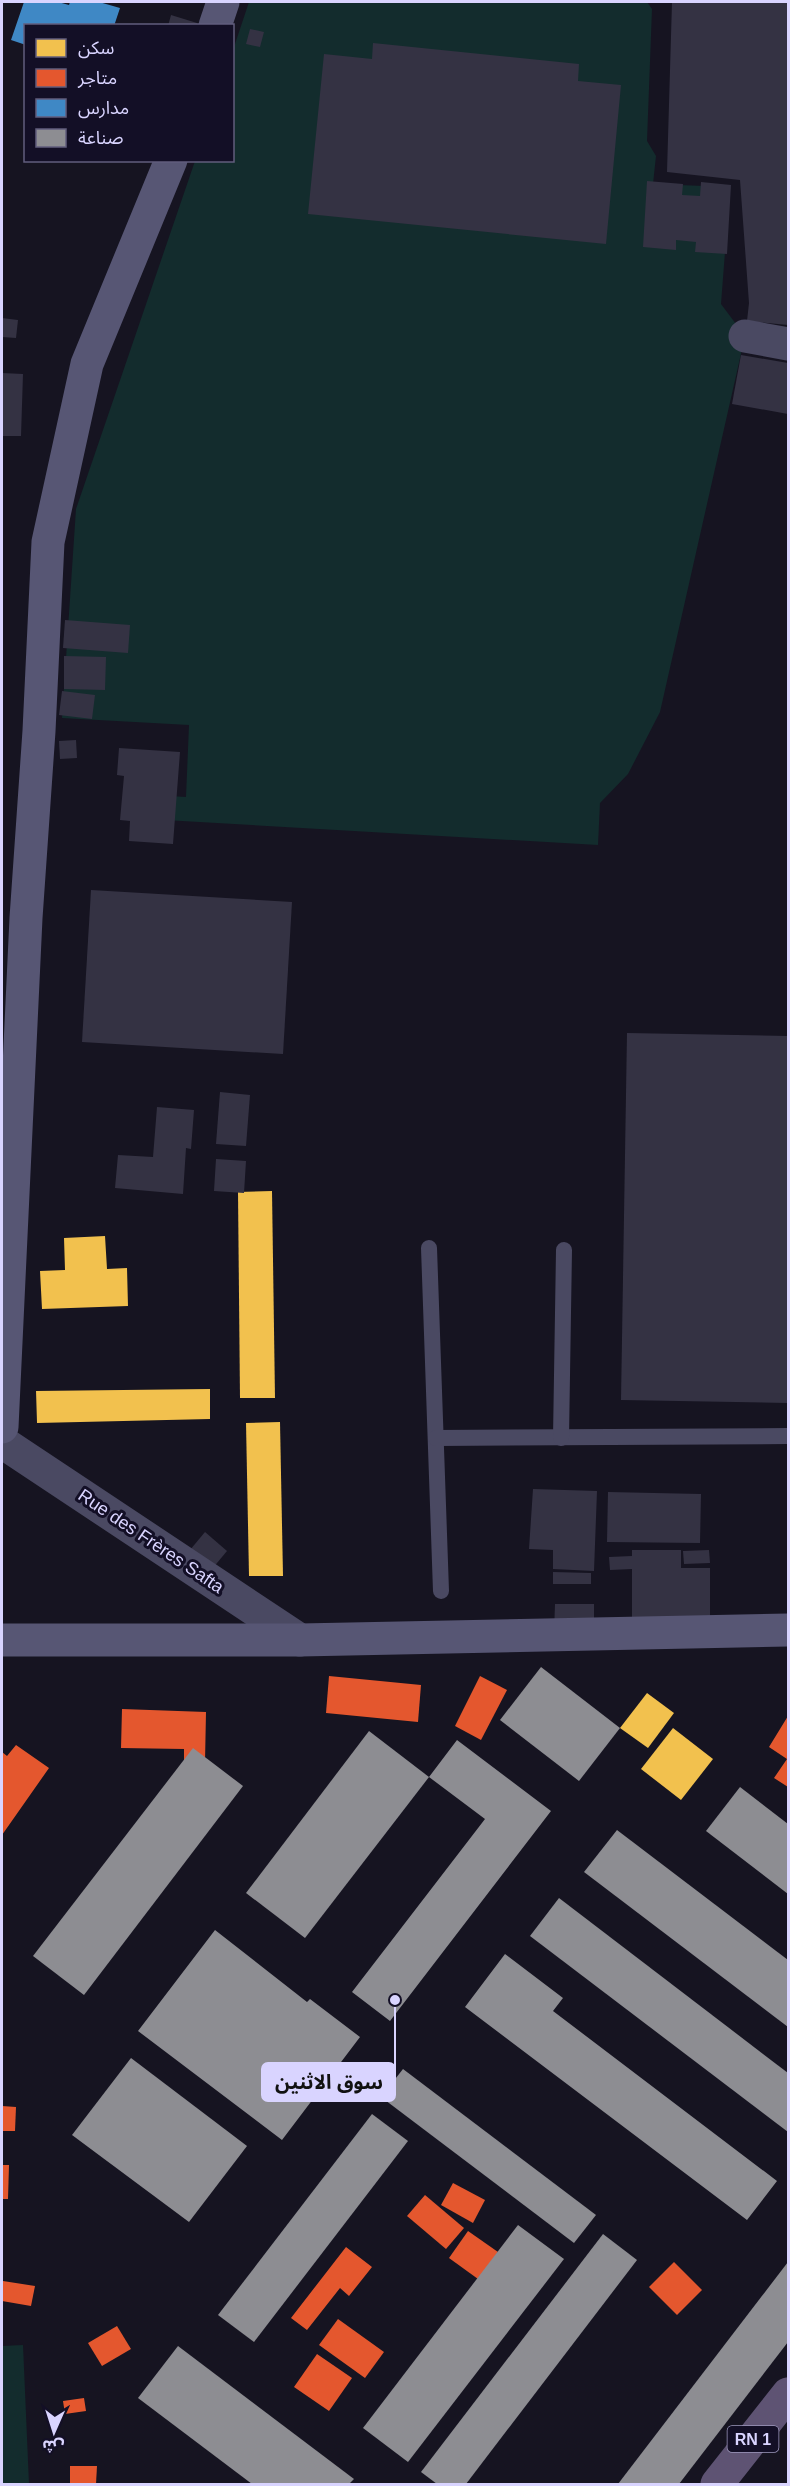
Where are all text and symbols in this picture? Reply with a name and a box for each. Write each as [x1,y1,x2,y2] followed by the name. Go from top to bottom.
[24,24,234,162] legend
[78,38,114,59] text: سكن
[77,68,117,89] text: متاجر
[78,98,129,119] text: مدارس
[78,128,123,148] text: صناعة
[74,1485,228,1598] street label: Rue des Frères Safta
[262,2063,395,2101] callout: ﺳﻮق اﻻﺛﻨﻴﻦ
[275,2071,383,2094] text: ﺳﻮق اﻻﺛﻨﻴﻦ
[24,2402,84,2462] north arrow
[728,2426,778,2452] road number: RN 1
[42,2436,65,2456] text: ش

